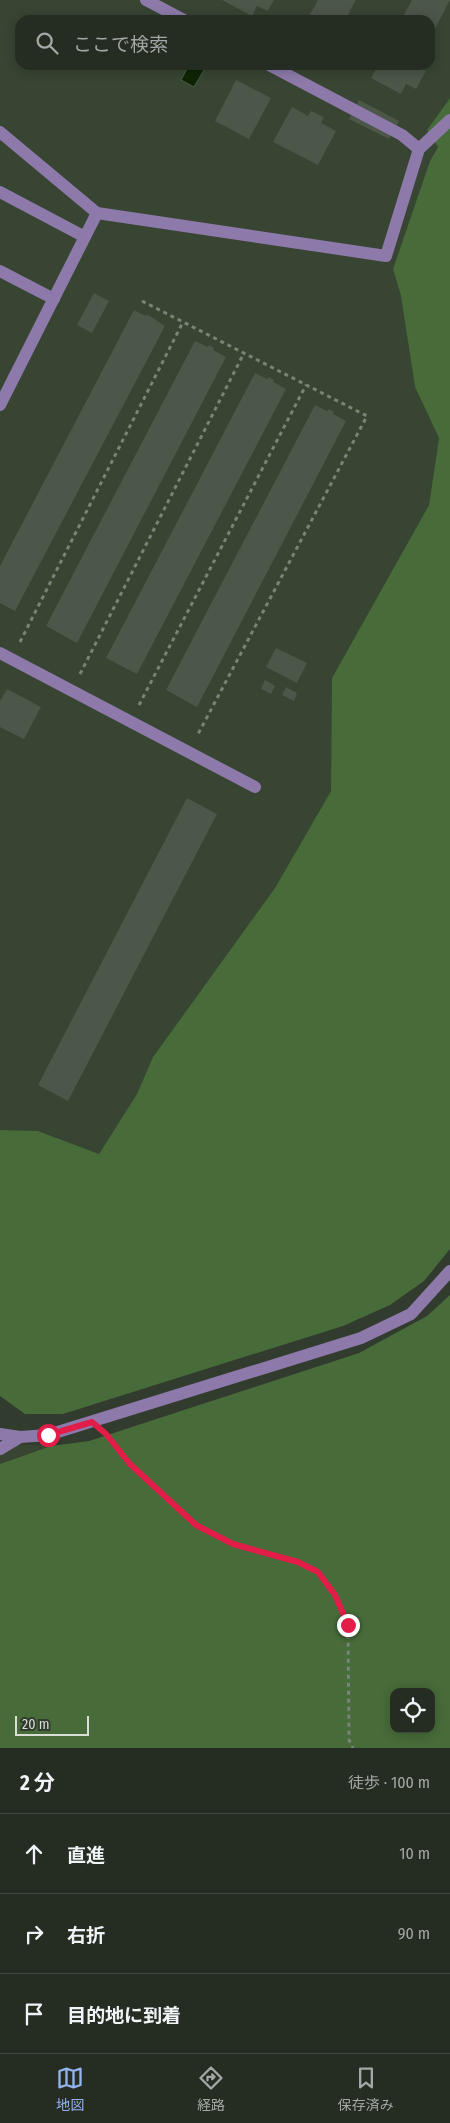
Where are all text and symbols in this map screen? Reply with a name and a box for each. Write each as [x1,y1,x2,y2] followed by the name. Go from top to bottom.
[15,15,435,70] search box
[33,29,61,57] icon: search
[73,33,168,56] text: ここで検索
[37,1424,60,1447] route start
[337,1614,360,1637] route end
[390,1688,435,1733] map controls
[390,1688,435,1733] button: locate
[15,1713,89,1736] scale bar
[22,1716,50,1733] text: 20 m
[20,1770,55,1796] text: 2 分
[348,1773,430,1792] text: 徒歩 · 100 m
[20,1840,48,1868] icon: ahead
[67,1844,105,1867] text: 直進
[399,1844,430,1863] text: 10 m
[20,1920,48,1948] icon: right
[67,1924,105,1947] text: 右折
[398,1924,430,1943] text: 90 m
[20,2000,48,2028] icon: arrive
[67,2004,181,2027] text: 目的地に到着
[56,2064,84,2114] tab: 地図
[197,2064,225,2114] tab: 経路
[338,2064,394,2114] tab: 保存済み

